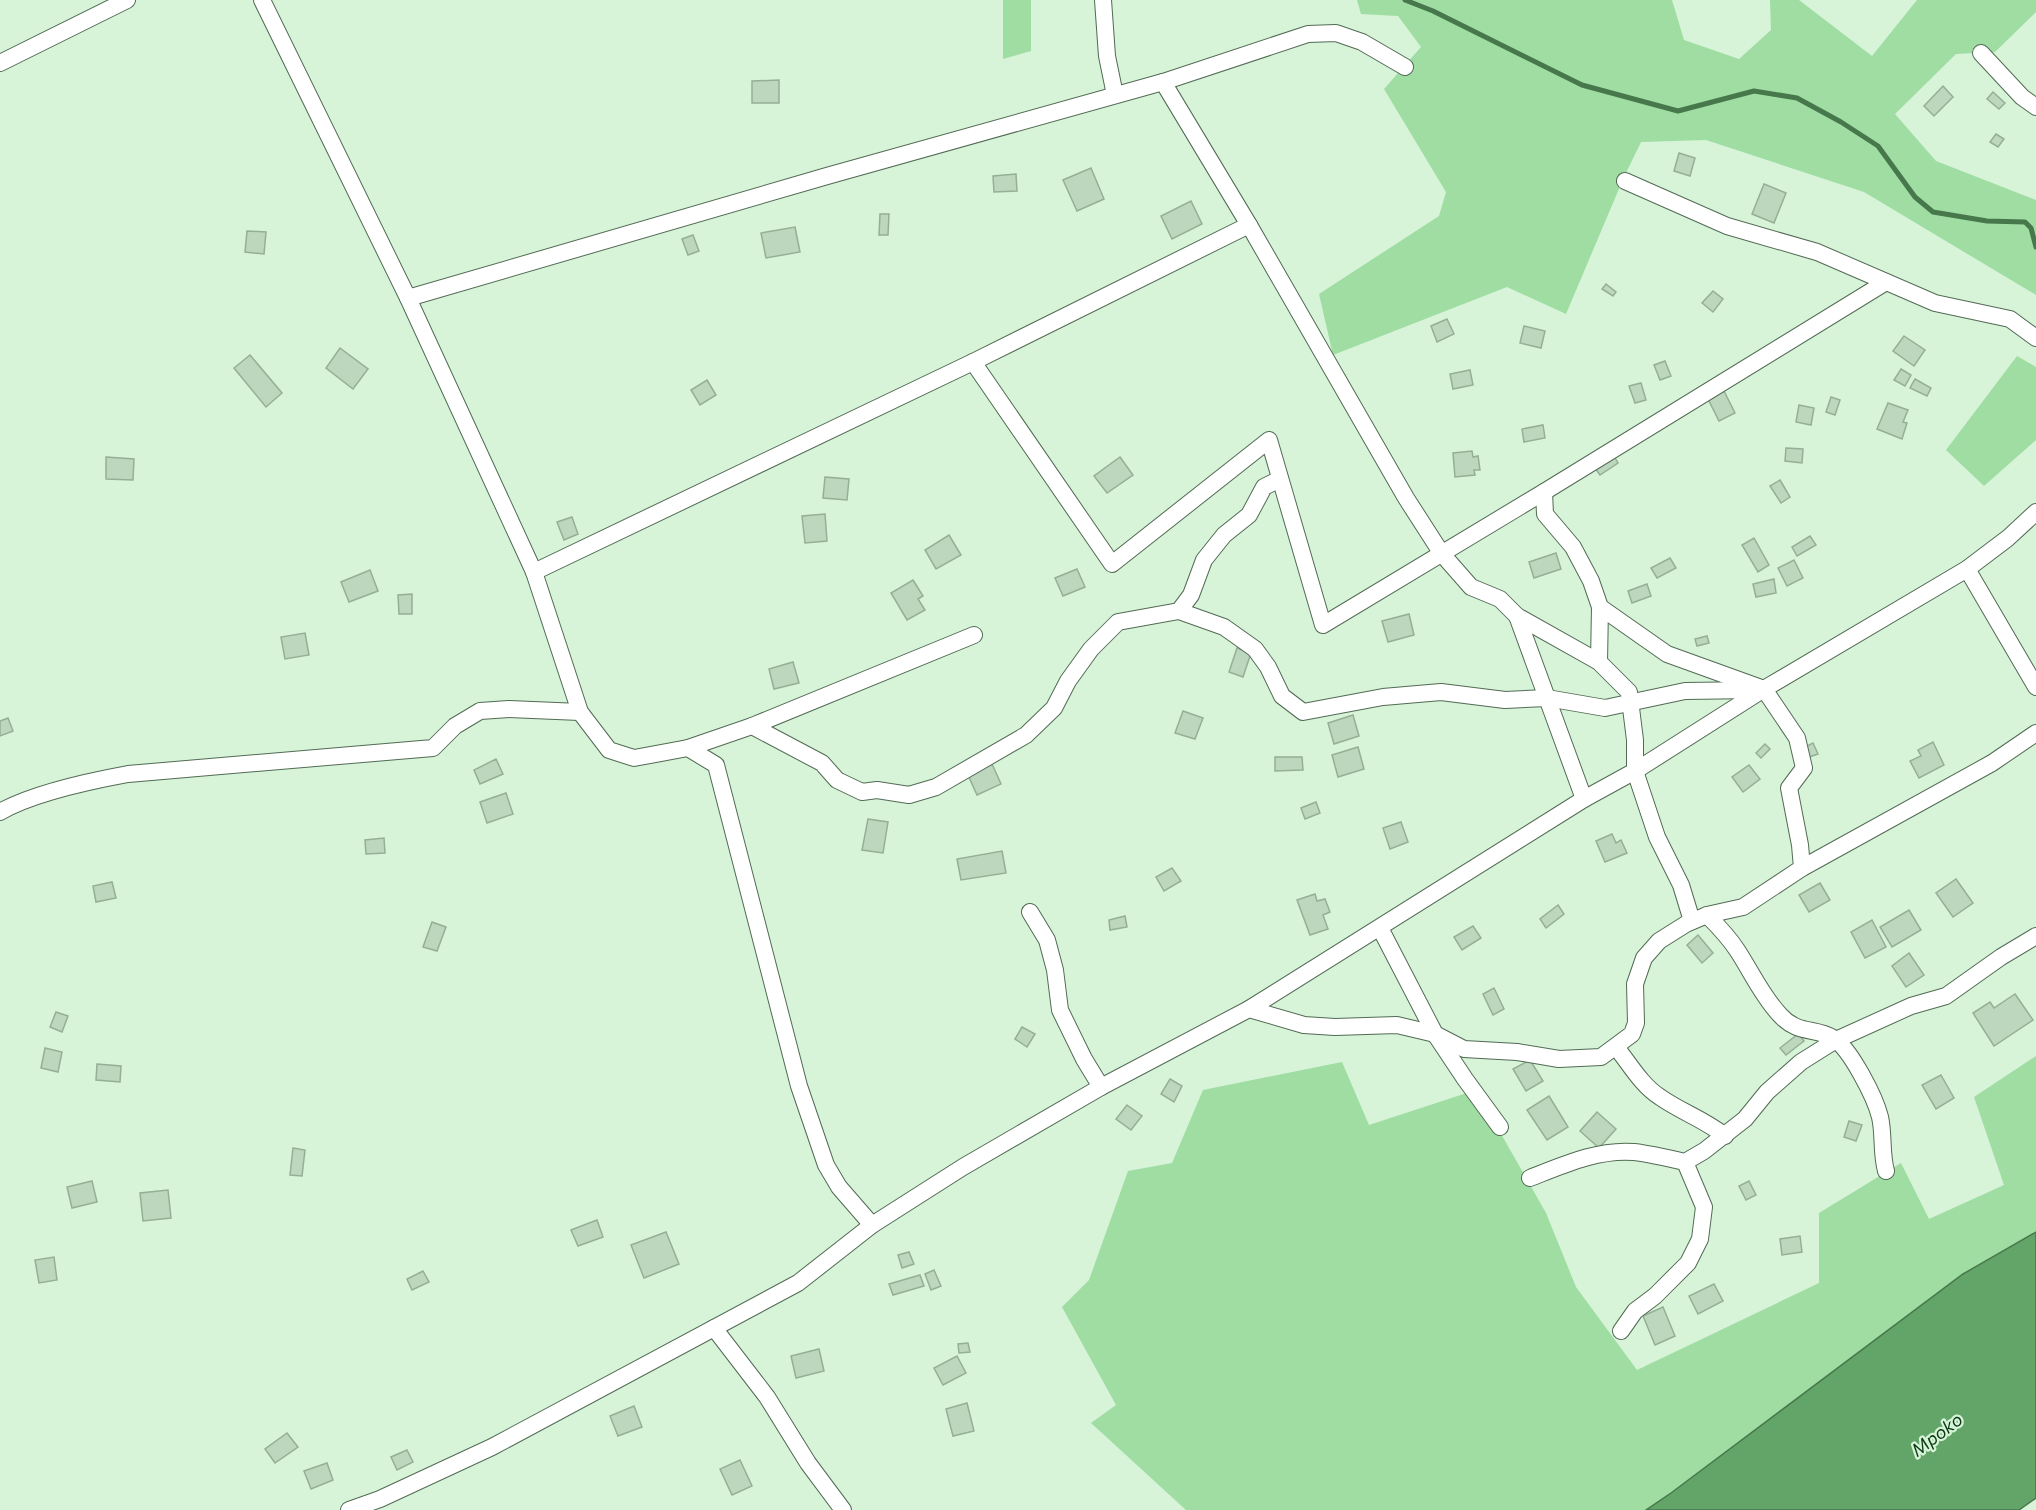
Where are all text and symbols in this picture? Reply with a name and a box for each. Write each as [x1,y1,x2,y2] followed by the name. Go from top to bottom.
[1906,1408,1966,1461] water label: Mpoko

